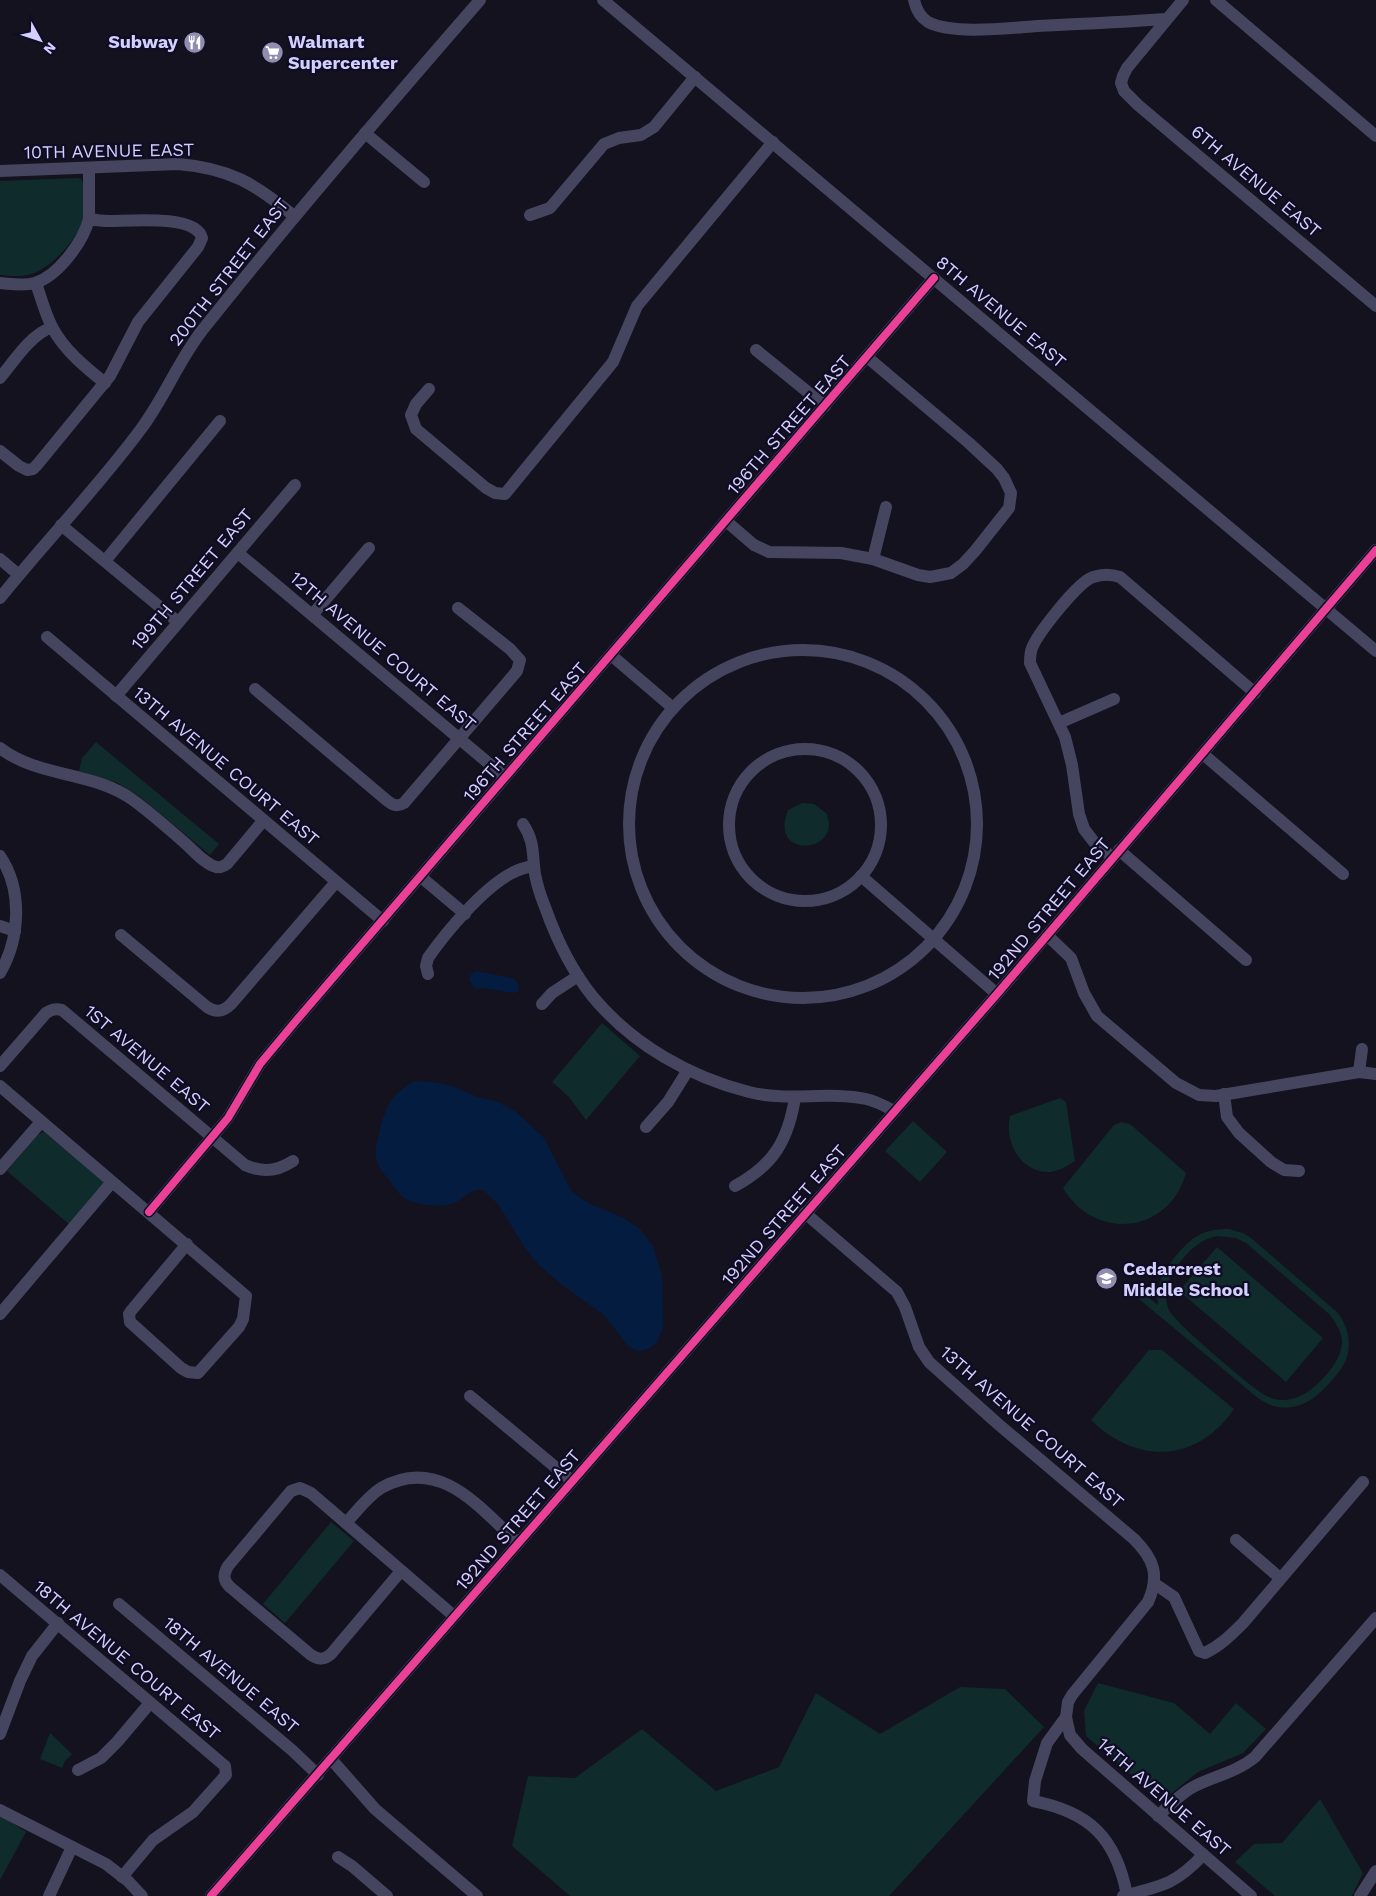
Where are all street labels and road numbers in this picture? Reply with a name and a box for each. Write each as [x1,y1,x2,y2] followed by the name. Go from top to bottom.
[1187,120,1326,241] street label: 6TH AVENUE EAST
[24,139,194,162] street label: 10TH AVENUE EAST
[164,194,293,350] street label: 200TH STREET EAST
[932,251,1071,372] street label: 8TH AVENUE EAST
[722,351,855,499] street label: 196TH STREET EAST
[126,504,257,653] street label: 199TH STREET EAST
[286,567,481,735] street label: 12TH AVENUE COURT EAST
[458,658,591,806] street label: 196TH STREET EAST
[129,682,324,850] street label: 13TH AVENUE COURT EAST
[983,833,1114,984] street label: 192ND STREET EAST
[81,1000,214,1117] street label: 1ST AVENUE EAST
[717,1140,850,1289] street label: 192ND STREET EAST
[936,1341,1128,1512] street label: 13TH AVENUE COURT EAST
[451,1445,584,1594] street label: 192ND STREET EAST
[30,1575,225,1744] street label: 18TH AVENUE COURT EAST
[159,1612,303,1737] street label: 18TH AVENUE EAST
[1093,1733,1235,1860] street label: 14TH AVENUE EAST

